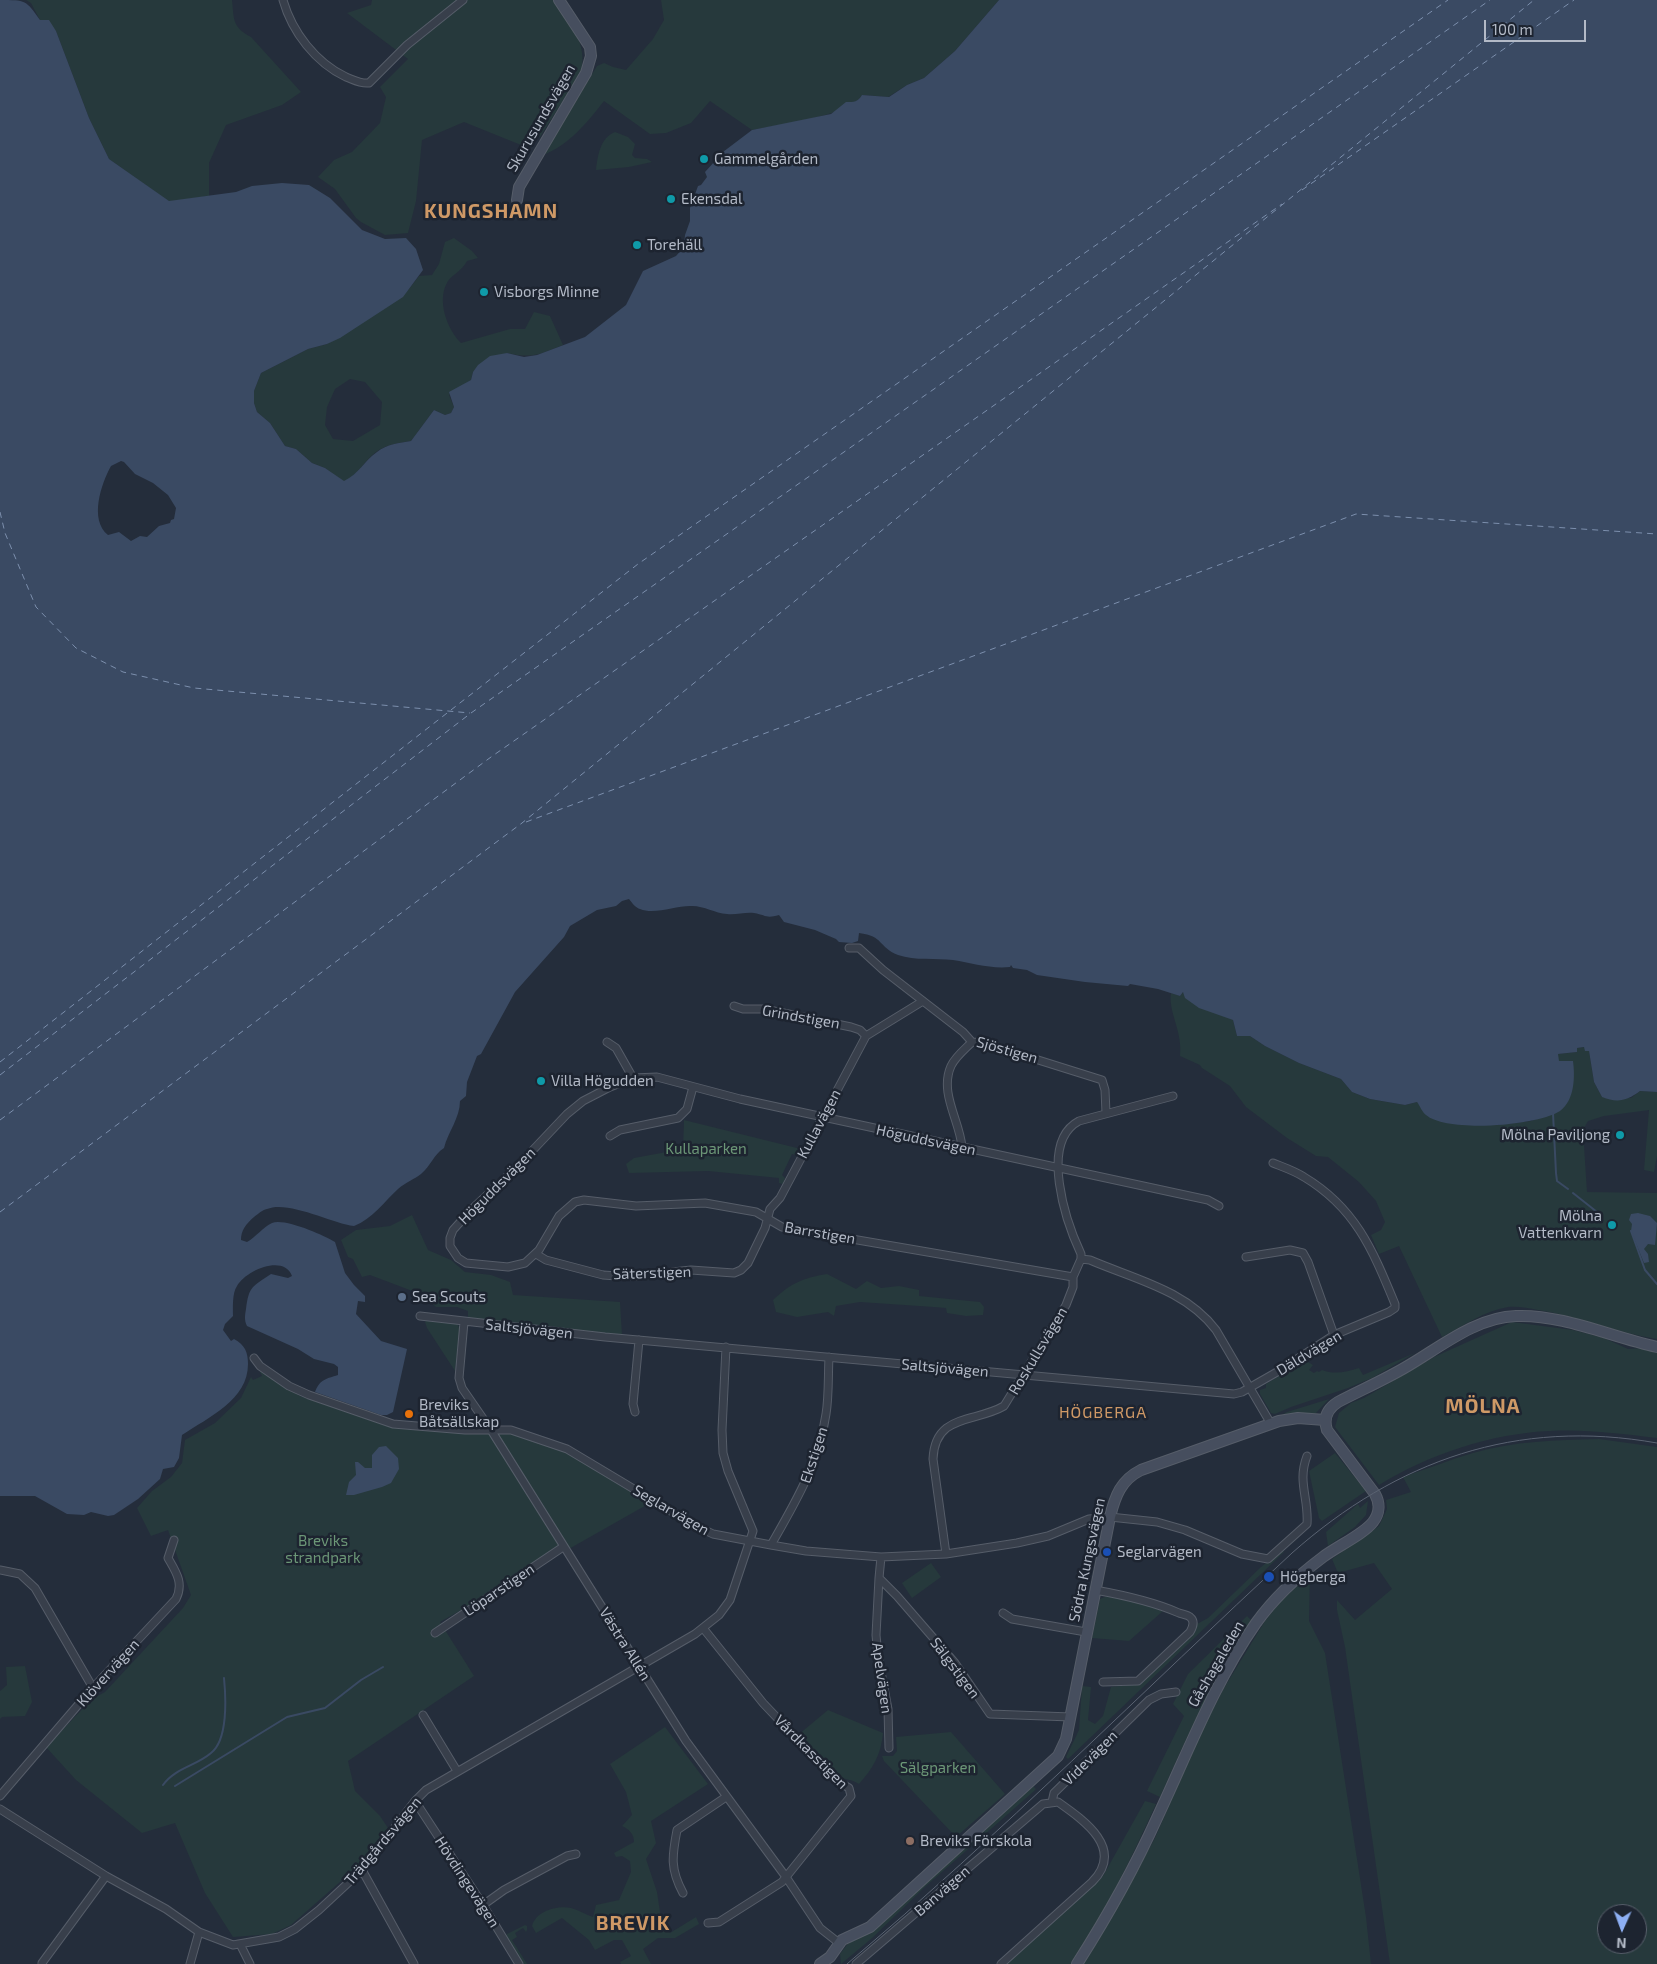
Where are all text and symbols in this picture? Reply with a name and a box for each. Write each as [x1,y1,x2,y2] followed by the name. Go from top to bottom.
[1487,10,1590,42] scale bar
[1492,20,1533,38] text: 100 m
[503,61,579,175] street label: Skurusundsvägen
[714,150,818,168] place label: Gammelgården
[698,153,710,165] marker: Gammelgården
[681,190,742,208] place label: Ekensdal
[665,193,677,205] marker: Ekensdal
[423,199,559,223] district label: KUNGSHAMN
[647,236,702,254] place label: Torehäll
[631,239,643,251] marker: Torehäll
[494,283,599,301] place label: Visborgs Minne
[478,286,490,298] marker: Visborgs Minne
[761,1001,841,1033] street label: Grindstigen
[974,1033,1040,1067] street label: Sjöstigen
[551,1072,654,1090] place label: Villa Högudden
[535,1075,547,1087] marker: Villa Högudden
[793,1086,845,1162] street label: Kullavägen
[875,1121,977,1159] street label: Höguddsvägen
[1501,1126,1610,1144] place label: Mölna Paviljong
[1614,1129,1626,1141] marker: Mölna Paviljong
[665,1140,747,1158] park label: Kullaparken
[455,1144,539,1228] street label: Höguddsvägen
[1518,1207,1602,1242] place label: Mölna Vattenkvarn
[783,1218,857,1248] street label: Barrstigen
[1606,1219,1618,1231] marker: Mölna Vattenkvarn
[612,1263,692,1283] street label: Säterstigen
[412,1288,486,1306] place label: Sea Scouts
[396,1291,408,1303] marker: Sea Scouts
[1005,1304,1071,1398] street label: Roskullsvägen
[484,1315,574,1343] street label: Saltsjövägen
[1273,1327,1345,1379] street label: Däldvägen
[901,1355,989,1381] street label: Saltsjövägen
[1445,1394,1521,1418] district label: MÖLNA
[419,1396,499,1431] place label: Breviks Båtsällskap
[1058,1403,1148,1423] district label: HÖGBERGA
[403,1408,415,1420] marker: Breviks Båtsällskap
[796,1425,832,1485] street label: Ekstigen
[630,1481,712,1539] street label: Seglarvägen
[1065,1496,1109,1624] street label: Södra Kungsvägen
[285,1532,361,1567] park label: Breviks strandpark
[1117,1543,1202,1561] place label: Seglarvägen
[1101,1546,1113,1558] marker: Seglarvägen
[460,1560,538,1620] street label: Löparstigen
[1280,1568,1346,1586] place label: Högberga
[1262,1570,1276,1584] marker: Högberga
[595,1604,655,1684] street label: Västra Allén
[1184,1618,1248,1710] street label: Gåshagaleden
[926,1634,984,1702] street label: Sälgstigen
[73,1635,143,1711] street label: Klövervägen
[868,1641,896,1715] street label: Apelvägen
[770,1711,852,1793] street label: Vårdkasstigen
[1059,1727,1121,1789] street label: Videvägen
[900,1759,976,1777] park label: Sälgparken
[341,1793,425,1889] street label: Trädgårdsvägen
[920,1832,1032,1850] place label: Breviks Förskola
[431,1833,503,1931] street label: Hövdingevägen
[904,1835,916,1847] marker: Breviks Förskola
[911,1862,973,1920] street label: Banvägen
[1597,1904,1647,1954] north arrow
[595,1911,671,1935] district label: BREVIK
[1616,1935,1627,1952] text: N

